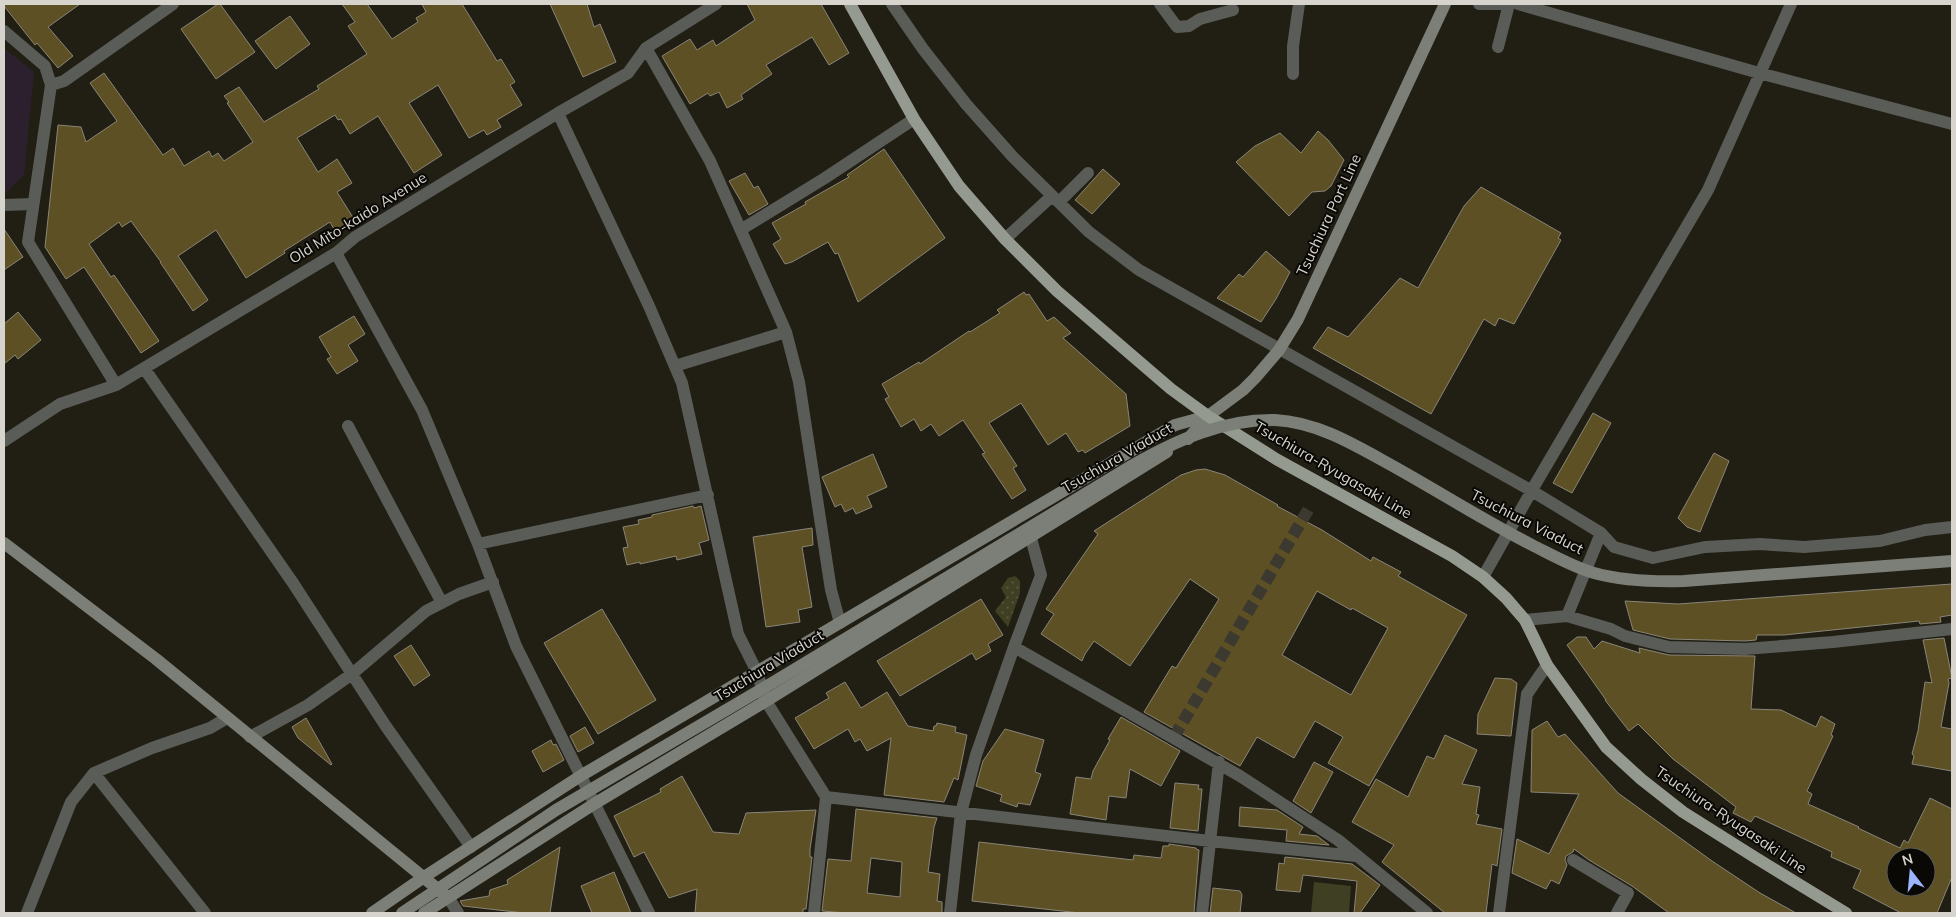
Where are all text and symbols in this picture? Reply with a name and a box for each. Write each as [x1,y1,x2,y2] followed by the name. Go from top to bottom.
[1292,151,1365,279] street label: Tsuchiura Port Line
[285,167,430,268] street label: Old Mito-kaido Avenue
[1251,417,1415,522] street label: Tsuchiura-Ryugasaki Line
[1058,418,1175,497] street label: Tsuchiura Viaduct
[1468,485,1587,558] street label: Tsuchiura Viaduct
[711,625,827,706] street label: Tsuchiura Viaduct
[1652,762,1811,877] street label: Tsuchiura-Ryugasaki Line
[1886,847,1936,897] north arrow
[1900,849,1915,870] text: N

